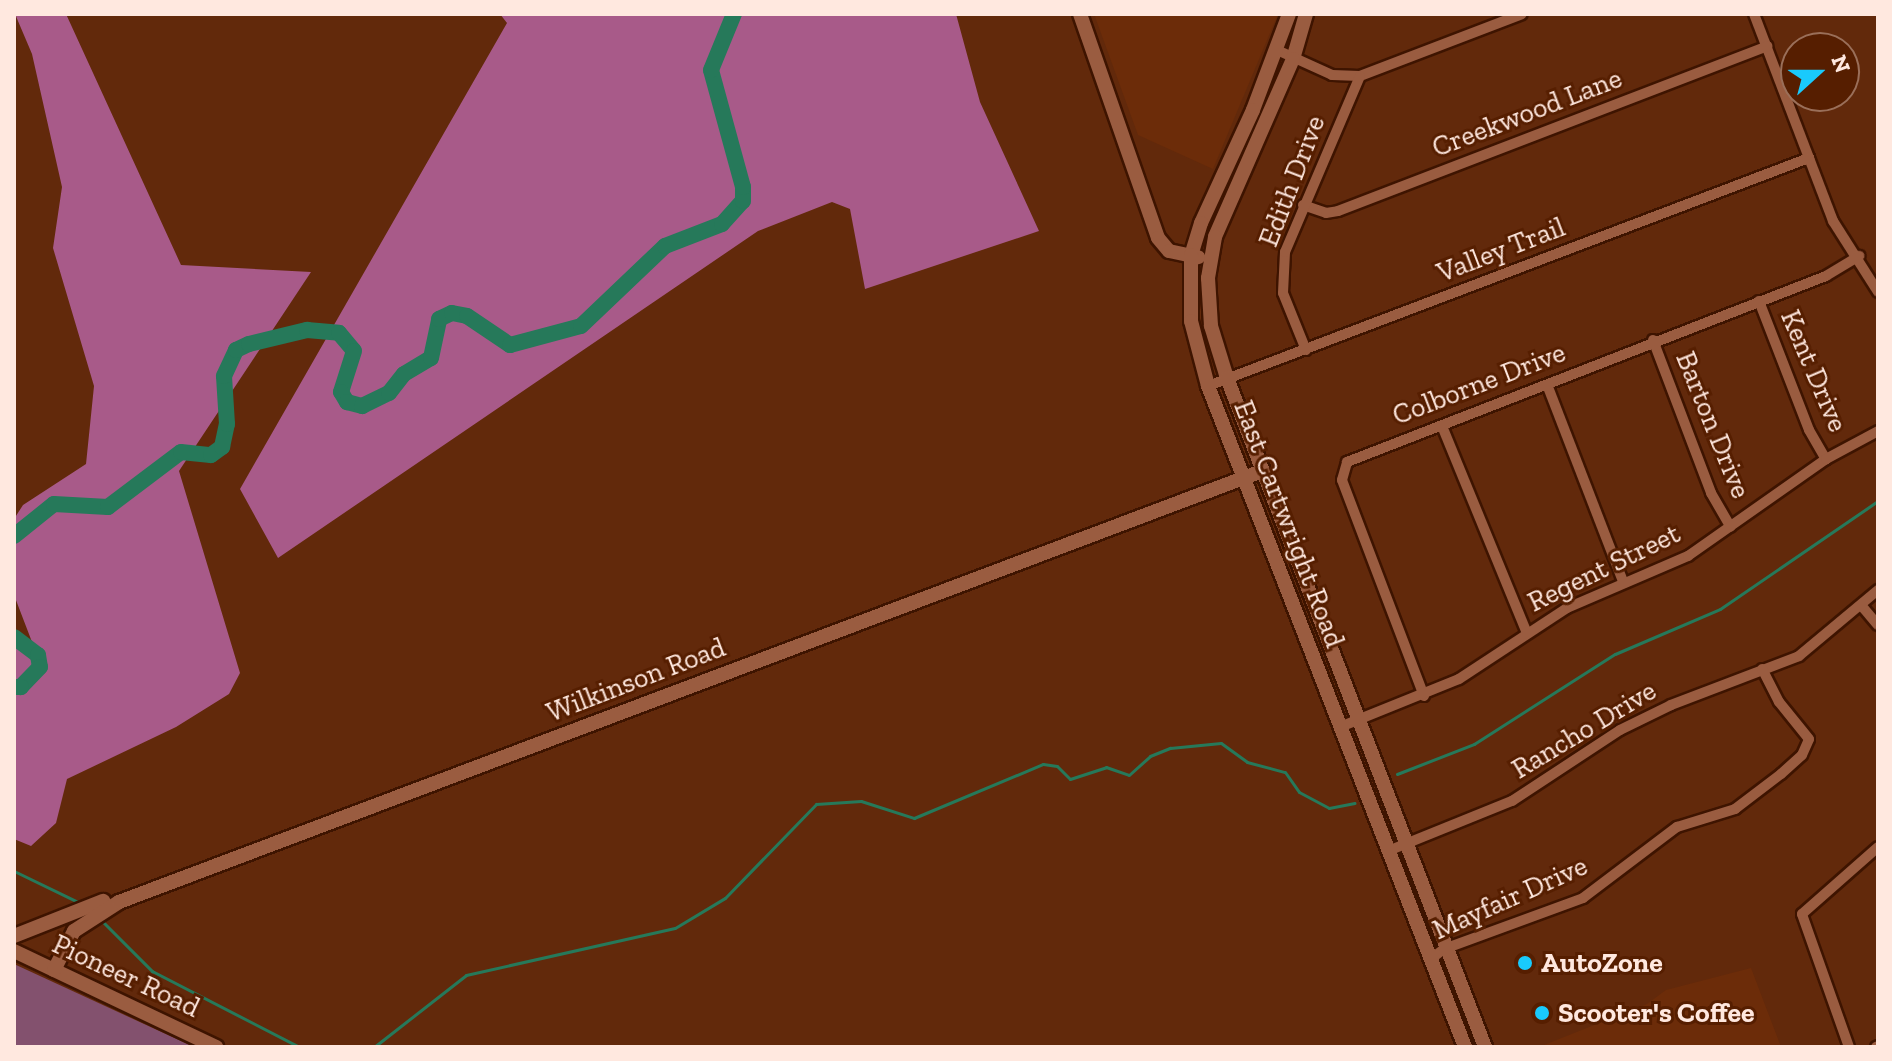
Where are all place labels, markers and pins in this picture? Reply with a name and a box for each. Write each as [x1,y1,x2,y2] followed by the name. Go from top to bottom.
[1541,946,1663,980] place label: AutoZone
[1516,954,1534,972] marker: AutoZone
[1558,996,1755,1030] place label: Scooter's Coffee
[1533,1004,1551,1022] marker: Scooter's Coffee

